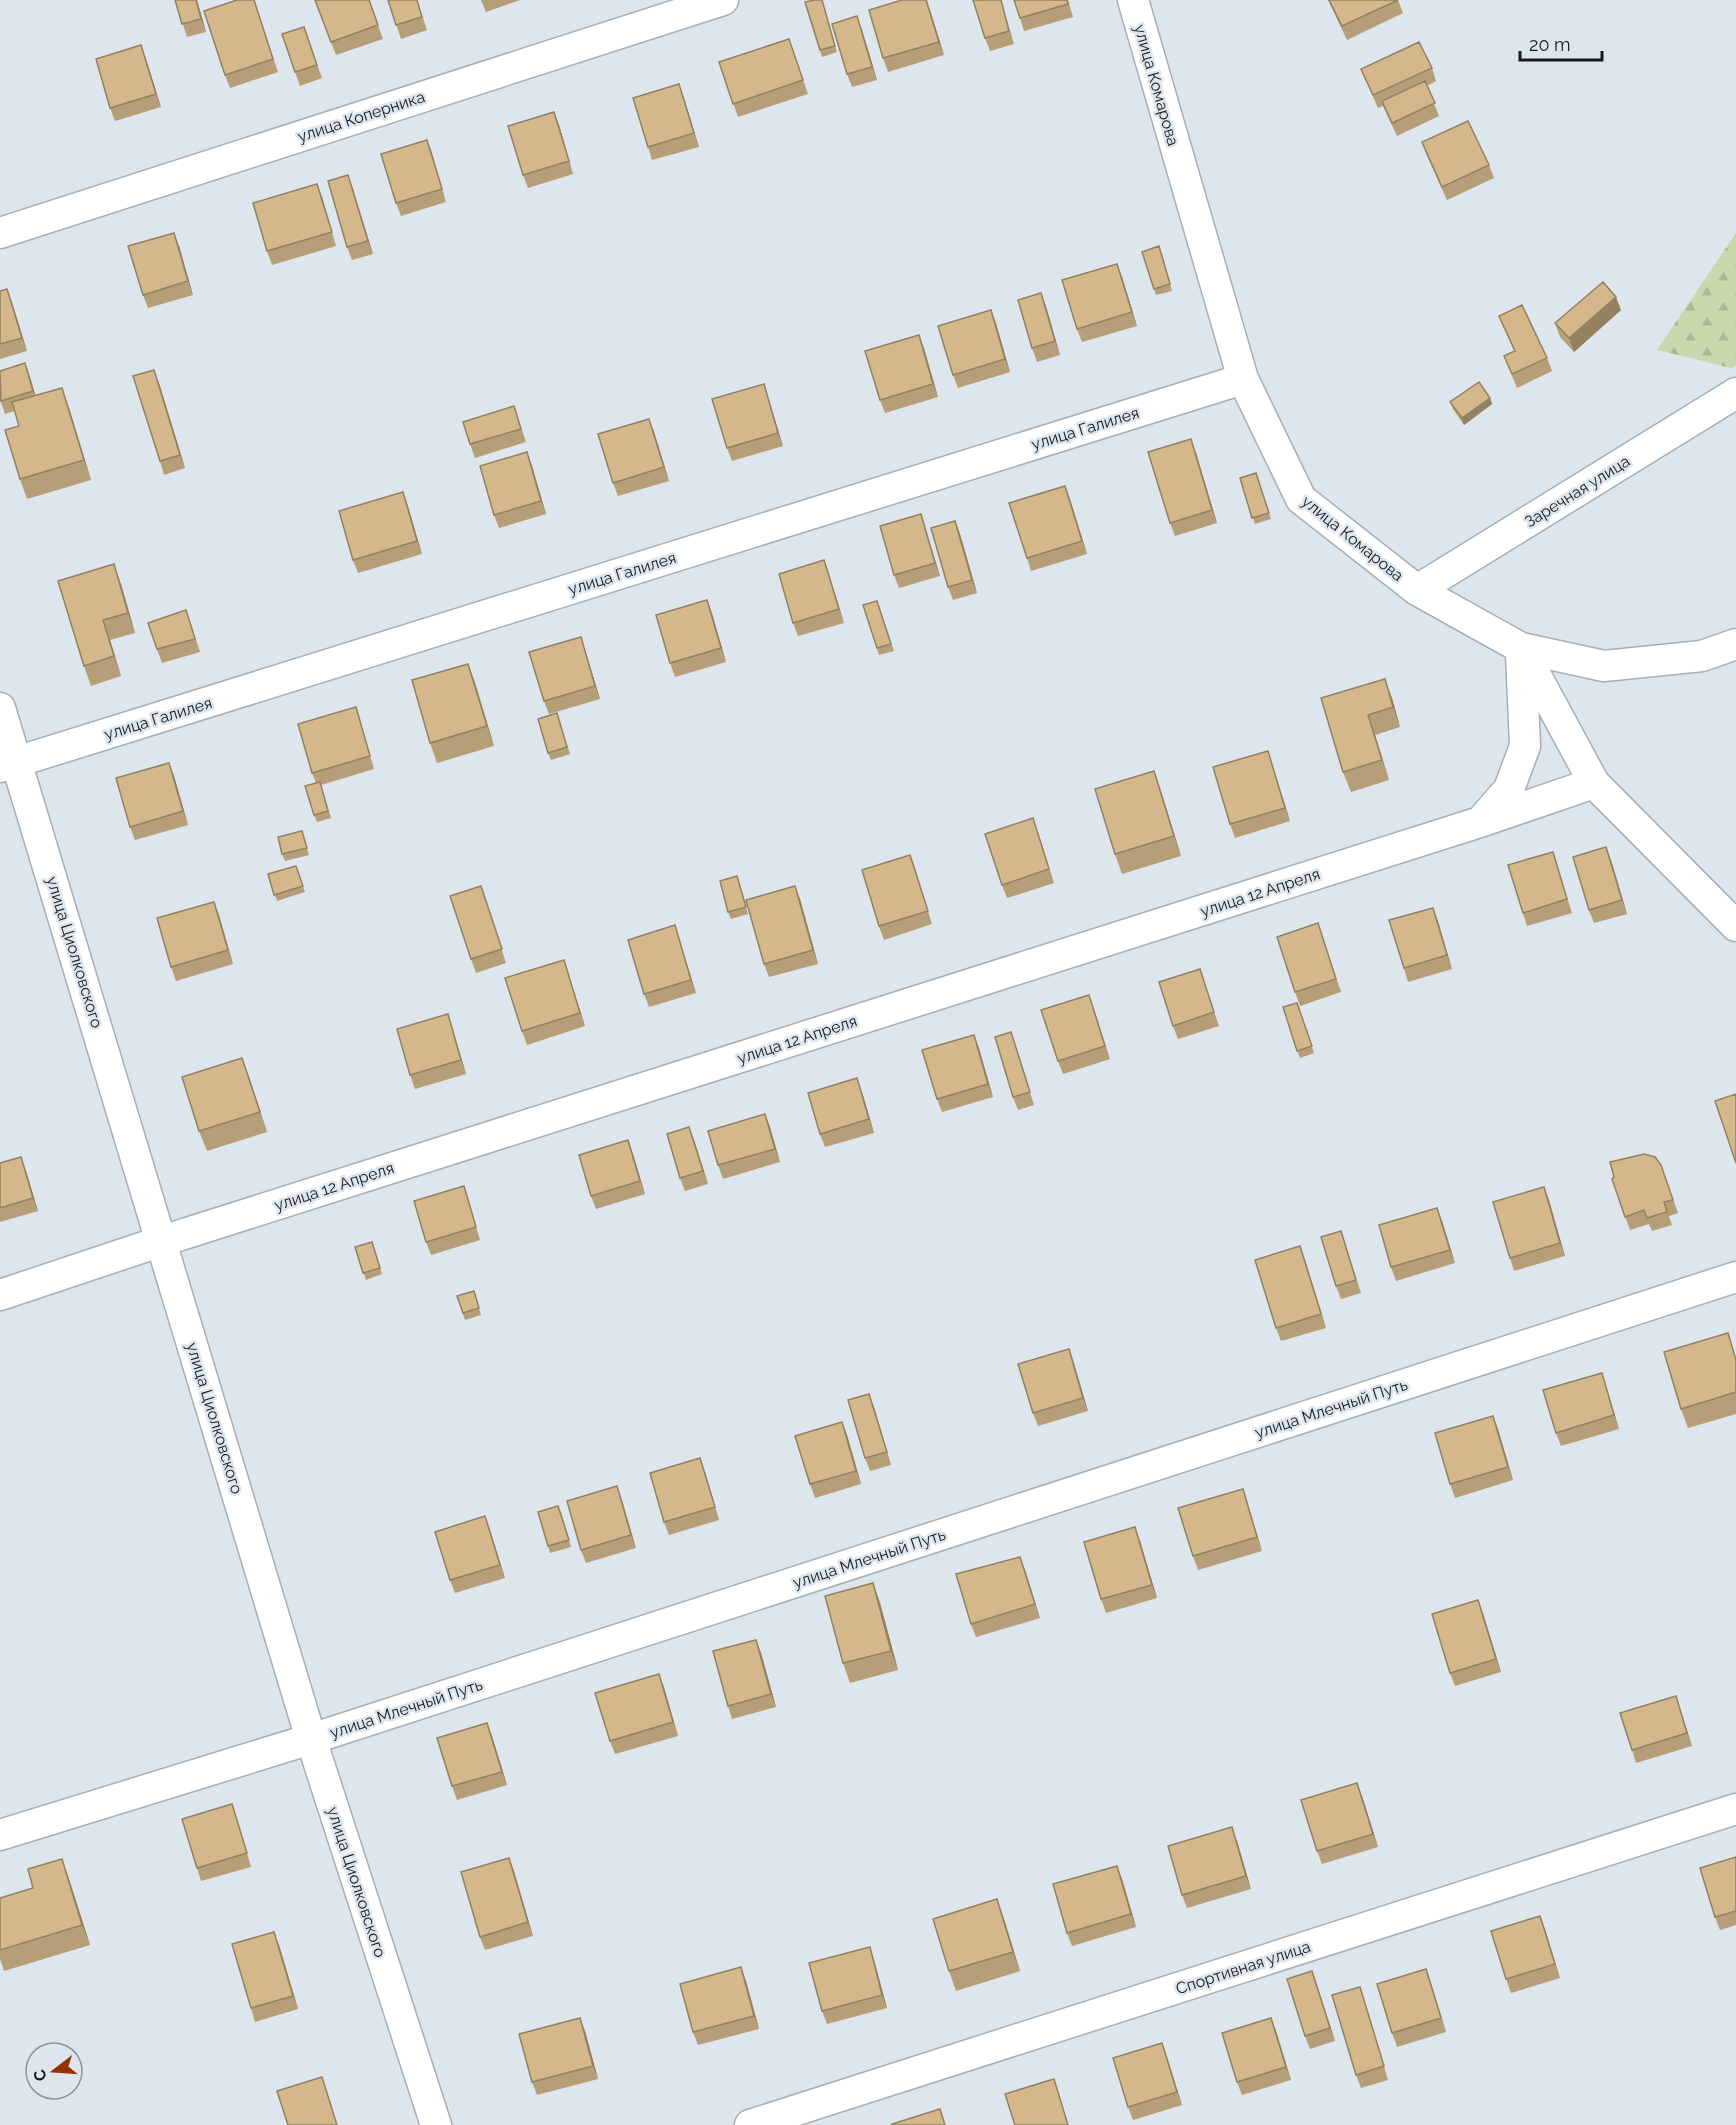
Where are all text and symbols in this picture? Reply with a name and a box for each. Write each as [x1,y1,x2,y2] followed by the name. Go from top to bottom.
[1130,22,1183,148] street label: улица Комарова
[1520,24,1602,62] scale bar
[1529,34,1571,55] text: 20 m
[295,87,427,146] street label: улица Коперника
[1029,403,1141,454] street label: улица Галилея
[1521,452,1633,531] street label: Заречная улица
[1298,492,1407,585] street label: улица Комарова
[566,548,678,599] street label: улица Галилея
[102,693,214,744] street label: улица Галилея
[1198,864,1322,921] street label: улица 12 Апреля
[42,874,107,1030] street label: улица Циолковского
[735,1011,859,1068] street label: улица 12 Апреля
[272,1158,396,1215] street label: улица 12 Апреля
[182,1340,247,1496] street label: улица Циолковского
[1252,1375,1410,1442] street label: улица Млечный Путь
[790,1525,948,1592] street label: улица Млечный Путь
[327,1675,485,1742] street label: улица Млечный Путь
[323,1804,390,1960] street label: улица Циолковского
[1173,1937,1313,1998] street label: Спортивная улица
[24,2041,84,2101] north arrow
[29,2067,51,2083] text: С

